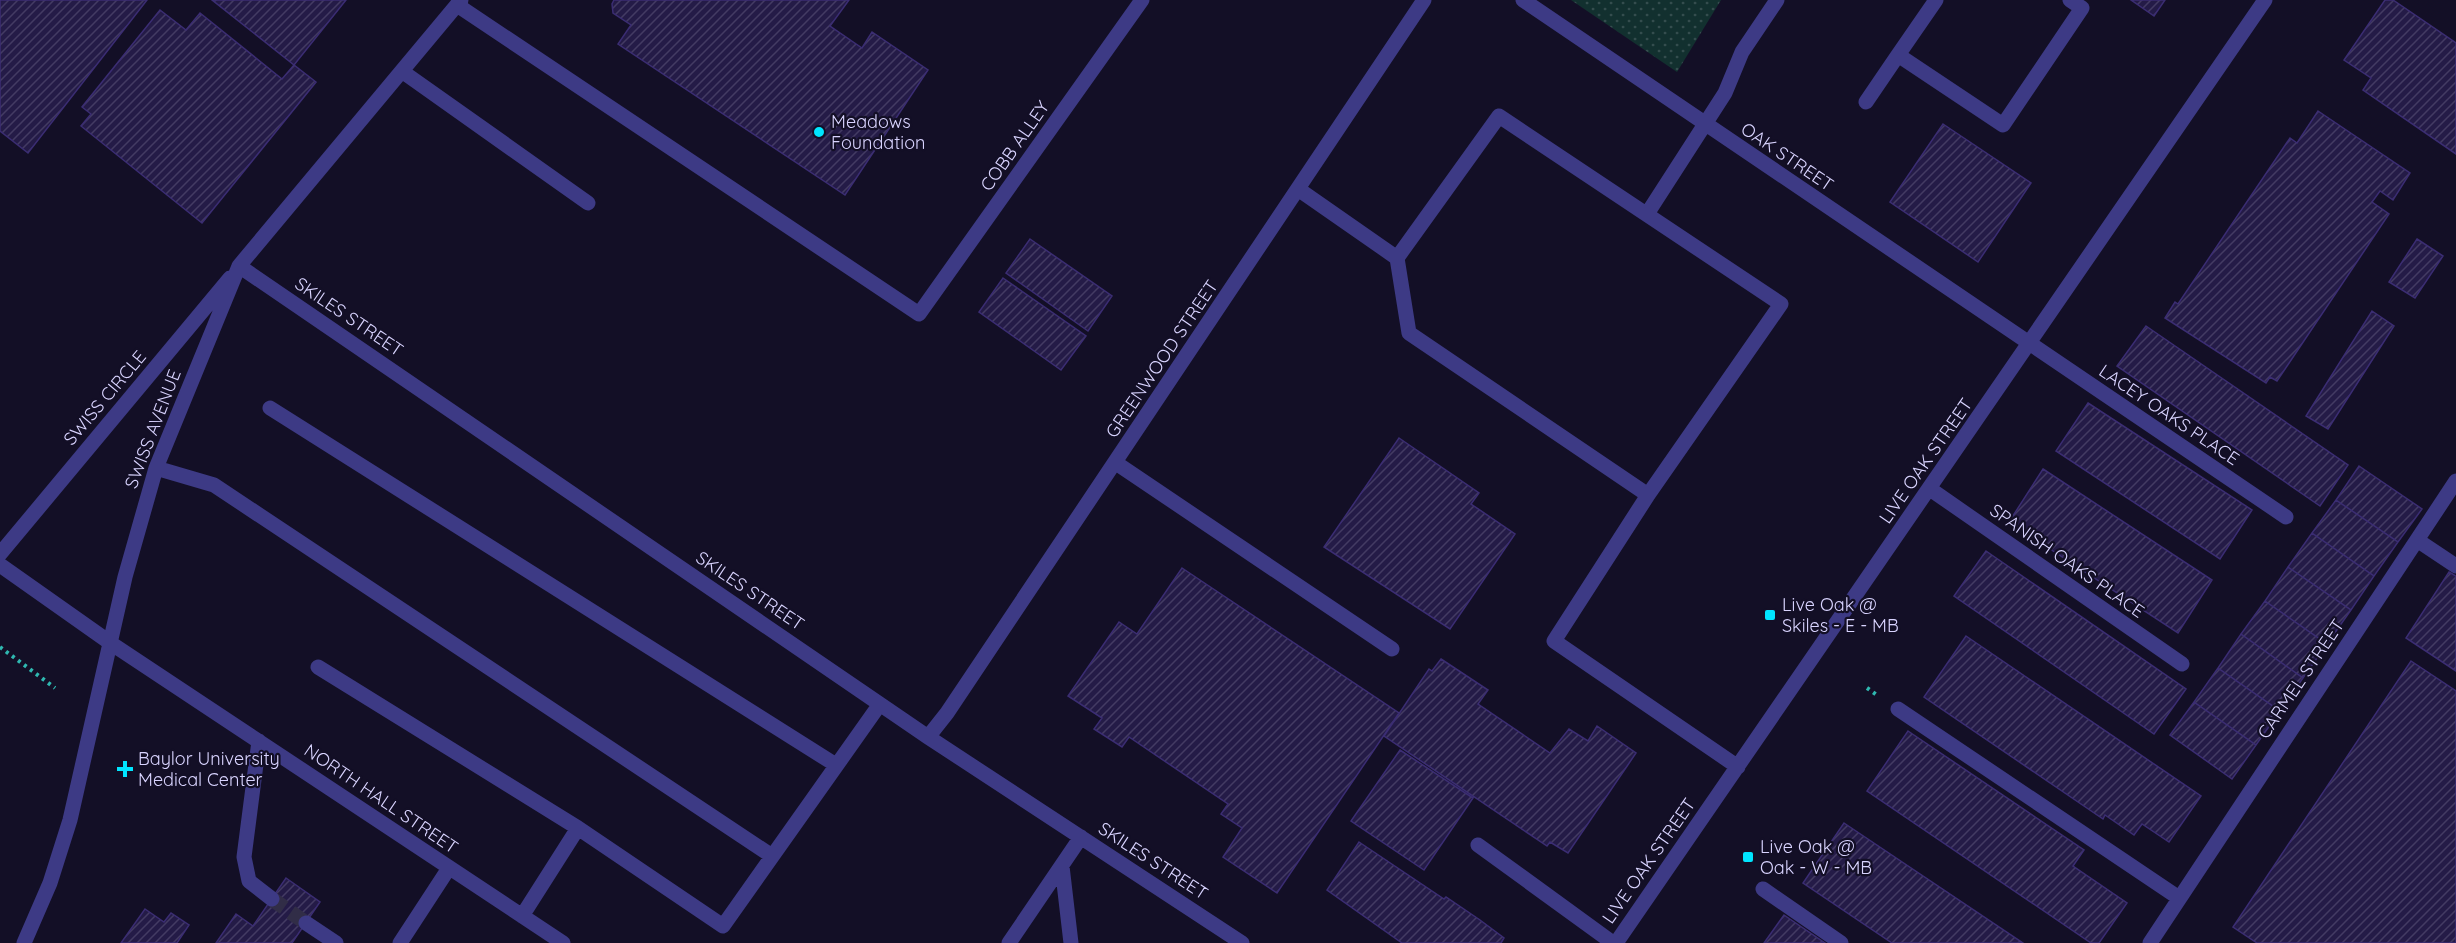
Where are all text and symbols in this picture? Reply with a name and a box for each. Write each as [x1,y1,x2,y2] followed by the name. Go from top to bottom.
[975,96,1054,195] street label: COBB ALLEY
[831,110,925,154] place label: Meadows Foundation
[1737,117,1838,196] street label: OAK STREET
[812,125,826,139] marker: Meadows Foundation
[291,272,408,361] street label: SKILES STREET
[1100,275,1223,442] street label: GREENWOOD STREET
[58,346,151,450] street label: SWISS CIRCLE
[2095,359,2244,470] street label: LACEY OAKS PLACE
[119,366,186,492] street label: SWISS AVENUE
[1874,393,1978,528] street label: LIVE OAK STREET
[1986,499,2149,623] street label: SPANISH OAKS PLACE
[692,546,809,635] street label: SKILES STREET
[1782,593,1899,637] place label: Live Oak @ Skiles - E - MB
[1763,608,1777,622] marker: Live Oak @ Skiles - E - MB
[2252,614,2349,743] street label: CARMEL STREET
[300,739,463,859] street label: NORTH HALL STREET
[138,747,280,791] place label: Baylor University Medical Center
[116,760,134,778] marker: Baylor University Medical Center
[1597,793,1701,928] street label: LIVE OAK STREET
[1094,817,1212,905] street label: SKILES STREET
[1760,835,1872,879] place label: Live Oak @ Oak - W - MB
[1741,850,1755,864] marker: Live Oak @ Oak - W - MB

